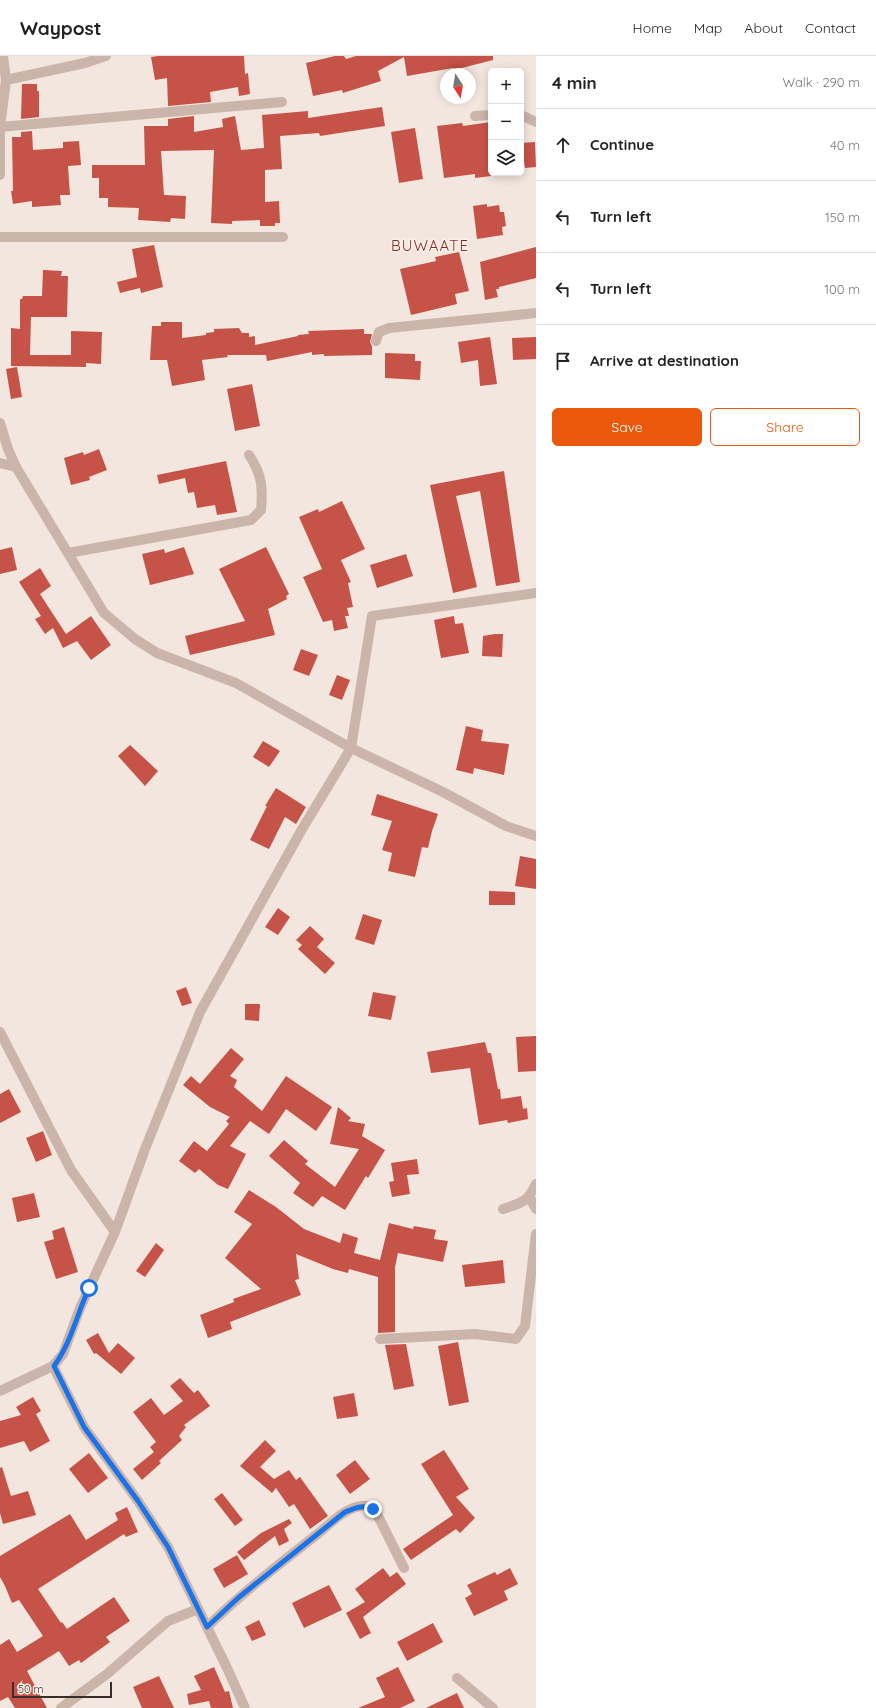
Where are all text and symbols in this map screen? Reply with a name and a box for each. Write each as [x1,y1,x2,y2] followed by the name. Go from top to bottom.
[20,16,102,40] text: Waypost
[633,19,672,37] text: Home
[694,19,722,37] text: Map
[744,19,783,37] text: About
[805,19,856,37] text: Contact
[440,68,476,104] north arrow
[488,68,524,176] map controls
[488,68,524,104] button: +
[552,72,597,93] text: 4 min
[783,74,860,90] text: Walk · 290 m
[488,104,524,140] button: −
[552,134,574,156] icon: ahead
[590,135,654,154] text: Continue
[830,137,860,153] text: 40 m
[488,140,524,176] button: layers
[552,206,574,228] icon: left
[590,207,652,226] text: Turn left
[825,209,860,225] text: 150 m
[391,236,469,255] district label: BUWAATE
[552,278,574,300] icon: left
[590,279,652,298] text: Turn left
[824,281,860,297] text: 100 m
[552,350,574,372] icon: arrive
[590,351,739,370] text: Arrive at destination
[552,408,702,446] button: Save
[710,408,860,446] button: Share
[80,1279,98,1297] route start
[364,1500,382,1518] route end
[12,1680,112,1699] scale bar
[18,1682,44,1696] text: 50 m

